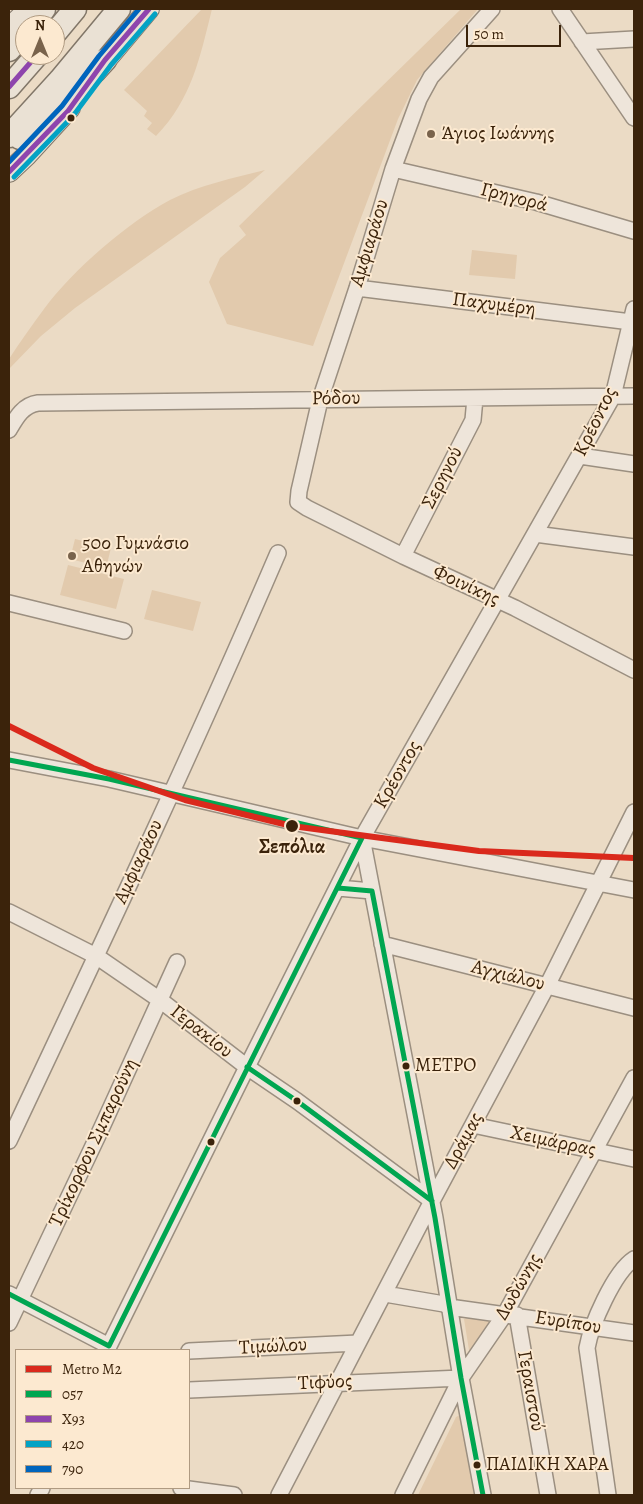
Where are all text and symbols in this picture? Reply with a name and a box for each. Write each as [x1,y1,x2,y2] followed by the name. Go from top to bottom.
[15,15,65,65] north arrow
[468,15,563,47] scale bar
[35,16,45,35] text: N
[474,24,504,44] text: 50 m
[66,113,76,123] unlabelled marker
[441,122,554,146] place label: Άγιος Ιωάννης
[425,128,437,140] marker: Άγιος Ιωάννης
[478,178,550,218] street label: Γρηγορά
[345,196,395,290] street label: Αμφιαράου
[451,288,537,322] street label: Παχυμέρη
[569,383,623,461] street label: Κρέοντος
[311,387,361,411] street label: Ρόδου
[417,443,469,513] street label: Σερηνού
[82,532,189,579] place label: 50ο Γυμνάσιο Αθηνών
[66,550,78,562] marker: 50ο Γυμνάσιο Αθηνών
[429,560,503,612] street label: Φοινίκης
[369,737,427,813] street label: Κρέοντος
[109,816,169,908] street label: Αμφιαράου
[284,818,300,834] marker: Σεπόλια
[259,836,325,860] place label: Σεπόλια
[469,955,547,997] street label: Αγχιάλου
[165,1000,237,1064] street label: Γερακίου
[44,1055,144,1231] street label: Τρίκορφου Σμπαρούνη
[415,1055,476,1077] place label: ΜΕΤΡΟ
[401,1061,411,1071] marker: ΜΕΤΡΟ
[292,1096,302,1106] unlabelled marker
[439,1109,489,1173] street label: Δράμας
[508,1121,598,1163] street label: Χειμάρρας
[206,1137,216,1147] unlabelled marker
[490,1250,548,1324] street label: Δωδώνης
[533,1306,603,1340] street label: Ευρίπου
[238,1333,308,1361] street label: Τιμώλου
[15,1349,190,1489] legend
[511,1349,549,1433] street label: Γεραιστού
[62,1359,122,1379] text: Metro Μ2
[297,1370,353,1396] street label: Τιφύος
[62,1384,83,1404] text: 057
[62,1409,85,1429] text: X93
[62,1434,84,1454] text: 420
[486,1454,609,1476] place label: ΠΑΙΔΙΚΗ ΧΑΡΑ
[62,1459,83,1479] text: 790
[472,1460,482,1470] marker: ΠΑΙΔΙΚΗ ΧΑΡΑ

